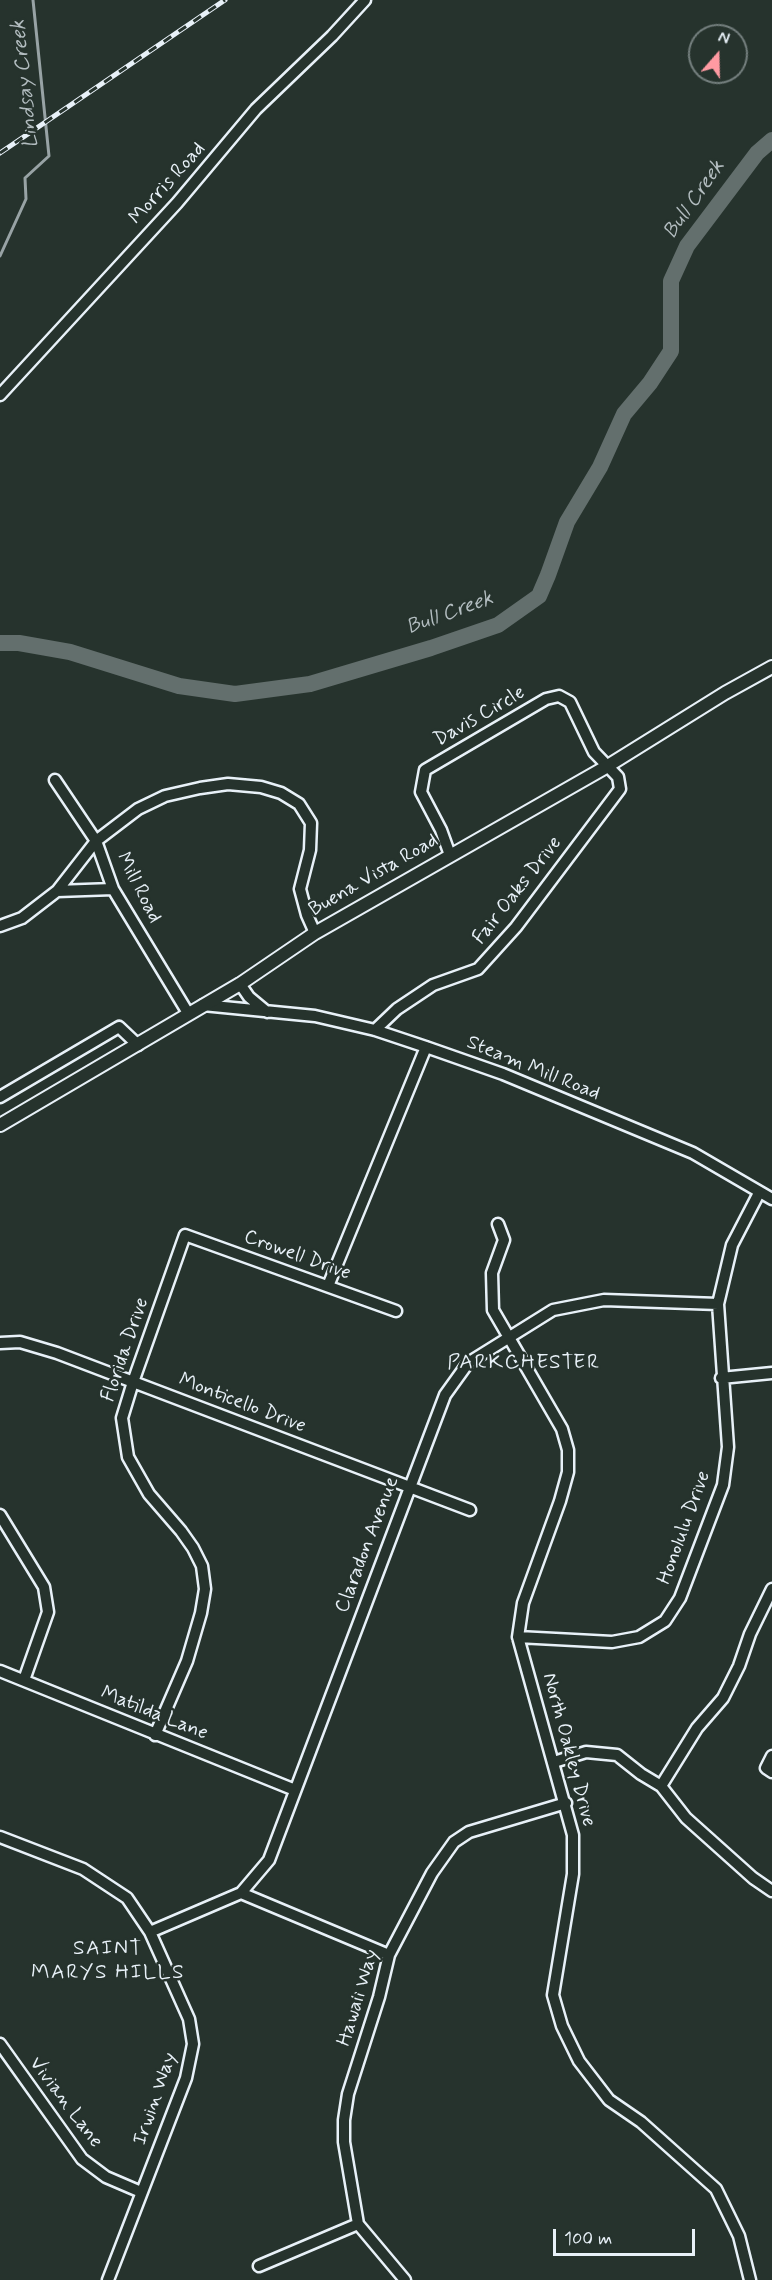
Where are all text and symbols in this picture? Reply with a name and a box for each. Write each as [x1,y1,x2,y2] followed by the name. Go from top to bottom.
[7,19,45,149] water label: Lindsay Creek
[688,24,748,84] north arrow
[715,27,732,50] text: N
[125,138,211,230] street label: Morris Road
[659,156,731,244] water label: Bull Creek
[403,587,497,641] water label: Bull Creek
[430,681,530,753] street label: Davis Circle
[305,829,443,923] street label: Buena Vista Road
[468,832,568,950] street label: Fair Oaks Drive
[110,849,166,927] street label: Mill Road
[463,1031,603,1107] street label: Steam Mill Road
[240,1226,354,1286] street label: Crowell Drive
[97,1295,155,1405] street label: Florida Drive
[447,1351,601,1377] district label: PARKCHESTER
[175,1369,309,1439] street label: Monticello Drive
[653,1468,717,1588] street label: Honolulu Drive
[331,1473,405,1617] street label: Claradon Avenue
[536,1671,600,1829] street label: North Oakley Drive
[97,1682,211,1746] street label: Matilda Lane
[33,1937,183,1987] district label: SAINT MARYS HILLS
[333,1947,385,2049] street label: Hawaii Way
[129,2050,183,2148] street label: Irwin Way
[23,2053,107,2153] street label: Vivian Lane
[556,2217,698,2255] scale bar
[564,2227,612,2251] text: 100 m

